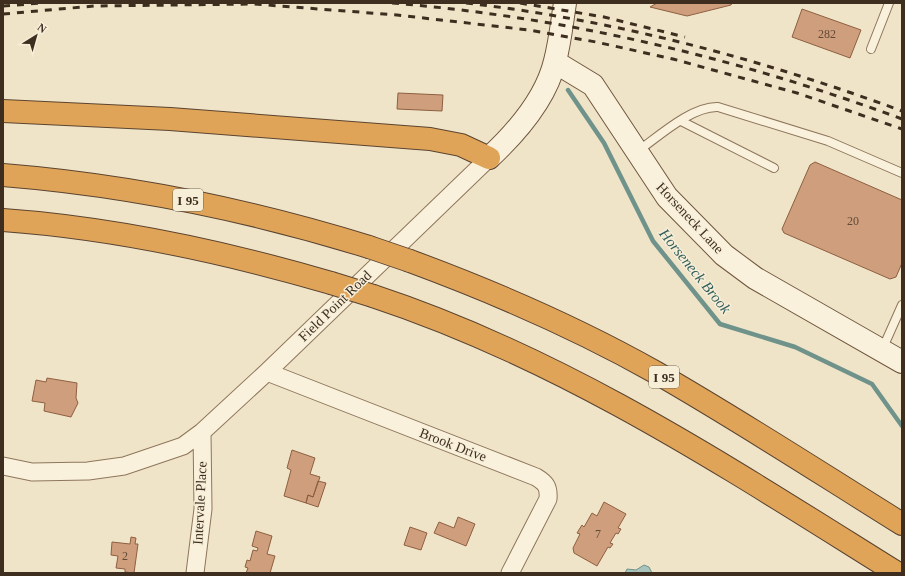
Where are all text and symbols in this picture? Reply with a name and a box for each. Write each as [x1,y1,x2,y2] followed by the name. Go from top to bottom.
[16,16,56,56] north arrow
[35,21,49,35] text: N
[818,27,836,41] house number: 282
[653,179,727,257] street label: Horseneck Lane
[173,189,203,211] road number: I 95
[847,214,859,228] house number: 20
[655,225,734,317] water label: Horseneck Brook
[296,268,374,344] street label: Field Point Road
[649,366,679,388] road number: I 95
[417,425,489,465] street label: Brook Drive
[190,461,210,545] street label: Intervale Place
[595,527,601,541] house number: 7
[122,549,128,563] house number: 2

